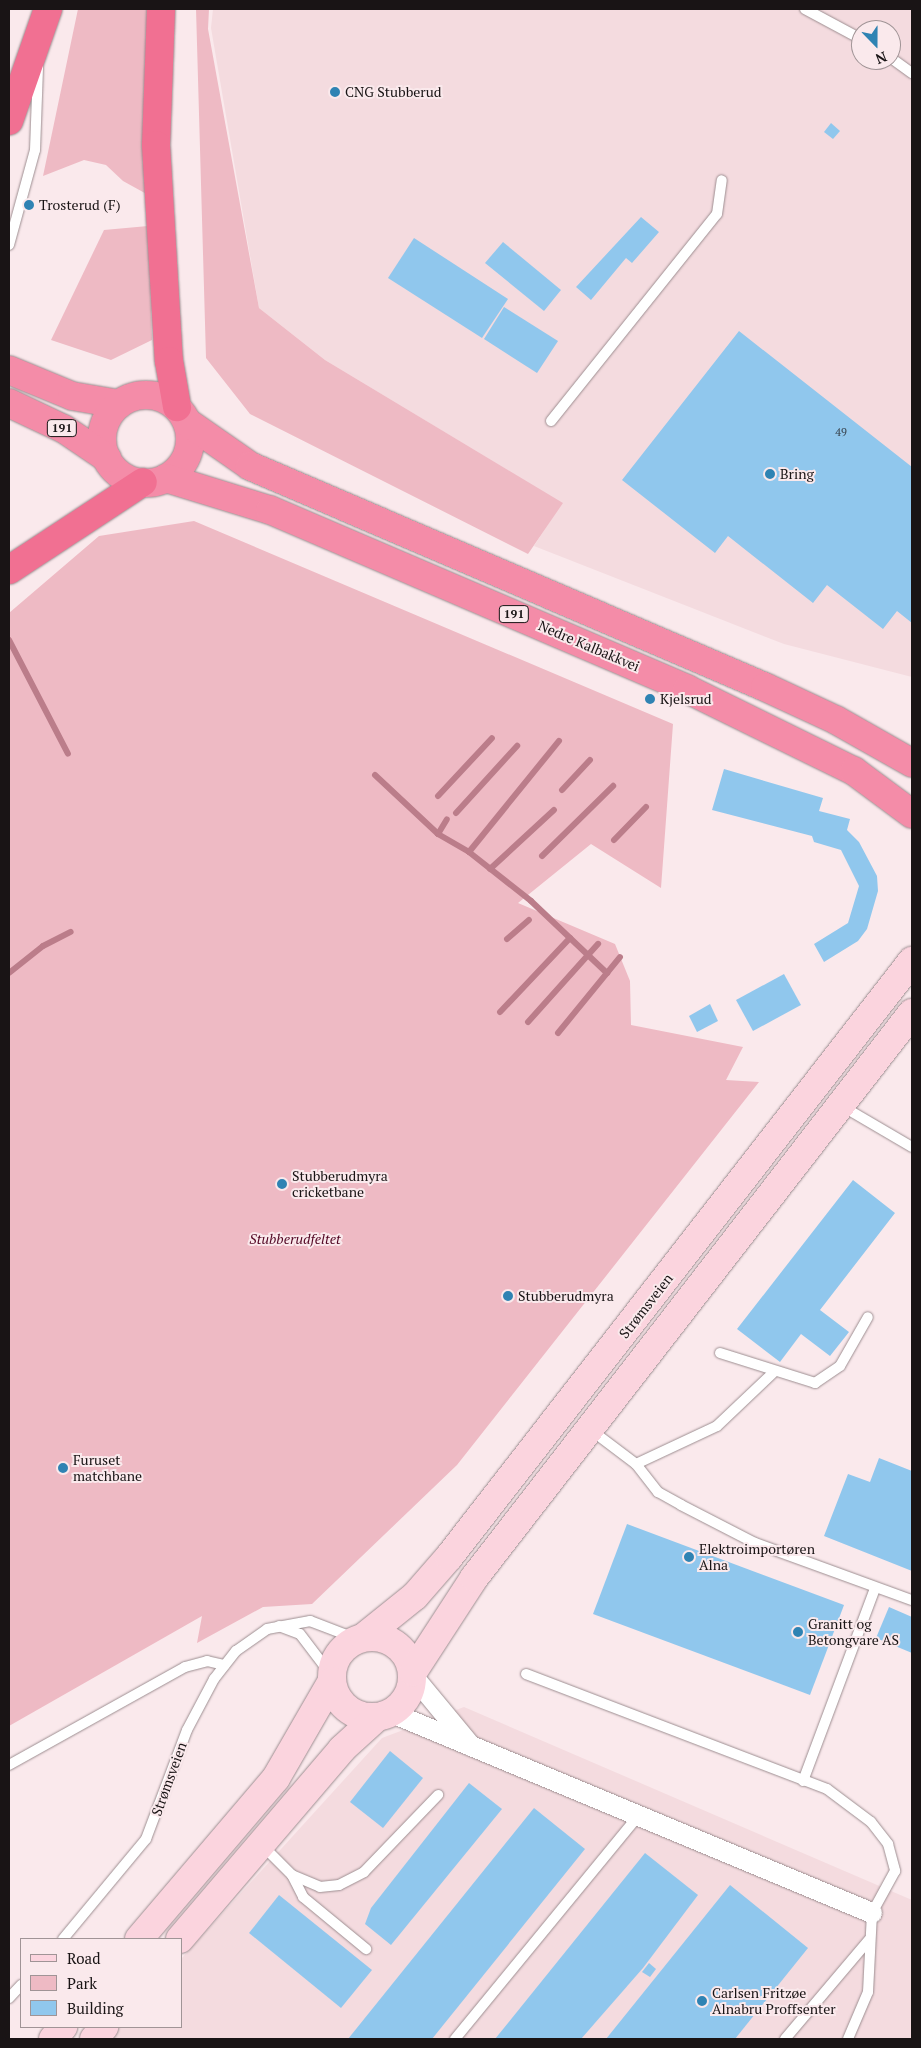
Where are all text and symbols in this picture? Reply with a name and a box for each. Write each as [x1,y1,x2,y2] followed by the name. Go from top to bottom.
[851,20,901,70] north arrow
[873,48,890,69] text: N
[345,84,442,100] place label: CNG Stubberud
[329,86,341,98] marker: CNG Stubberud
[39,197,120,213] place label: Trosterud (F)
[23,199,35,211] marker: Trosterud (F)
[46,418,78,438] road number: 191
[835,425,847,439] house number: 49
[780,466,814,482] place label: Bring
[764,468,776,480] marker: Bring
[498,604,530,624] road number: 191
[536,617,642,675] street label: Nedre Kalbakkvei
[660,691,712,707] place label: Kjelsrud
[644,693,656,705] marker: Kjelsrud
[292,1168,388,1200] place label: Stubberudmyra cricketbane
[276,1178,288,1190] marker: Stubberudmyra cricketbane
[249,1231,341,1247] park label: Stubberudfeltet
[616,1270,676,1342] street label: Strømsveien
[518,1288,614,1304] place label: Stubberudmyra
[502,1290,514,1302] marker: Stubberudmyra
[73,1452,142,1484] place label: Furuset matchbane
[57,1462,69,1474] marker: Furuset matchbane
[699,1541,815,1574] place label: Elektroimportøren Alna
[683,1551,695,1563] marker: Elektroimportøren Alna
[808,1616,899,1648] place label: Granitt og Betongvare AS
[792,1626,804,1638] marker: Granitt og Betongvare AS
[148,1740,190,1818] street label: Strømsveien
[20,1938,182,2028] legend
[67,1948,100,1968] text: Road
[67,1973,97,1993] text: Park
[712,1985,836,2018] place label: Carlsen Fritzøe Alnabru Proffsenter
[696,1995,708,2007] marker: Carlsen Fritzøe Alnabru Proffsenter
[67,1998,124,2018] text: Building

